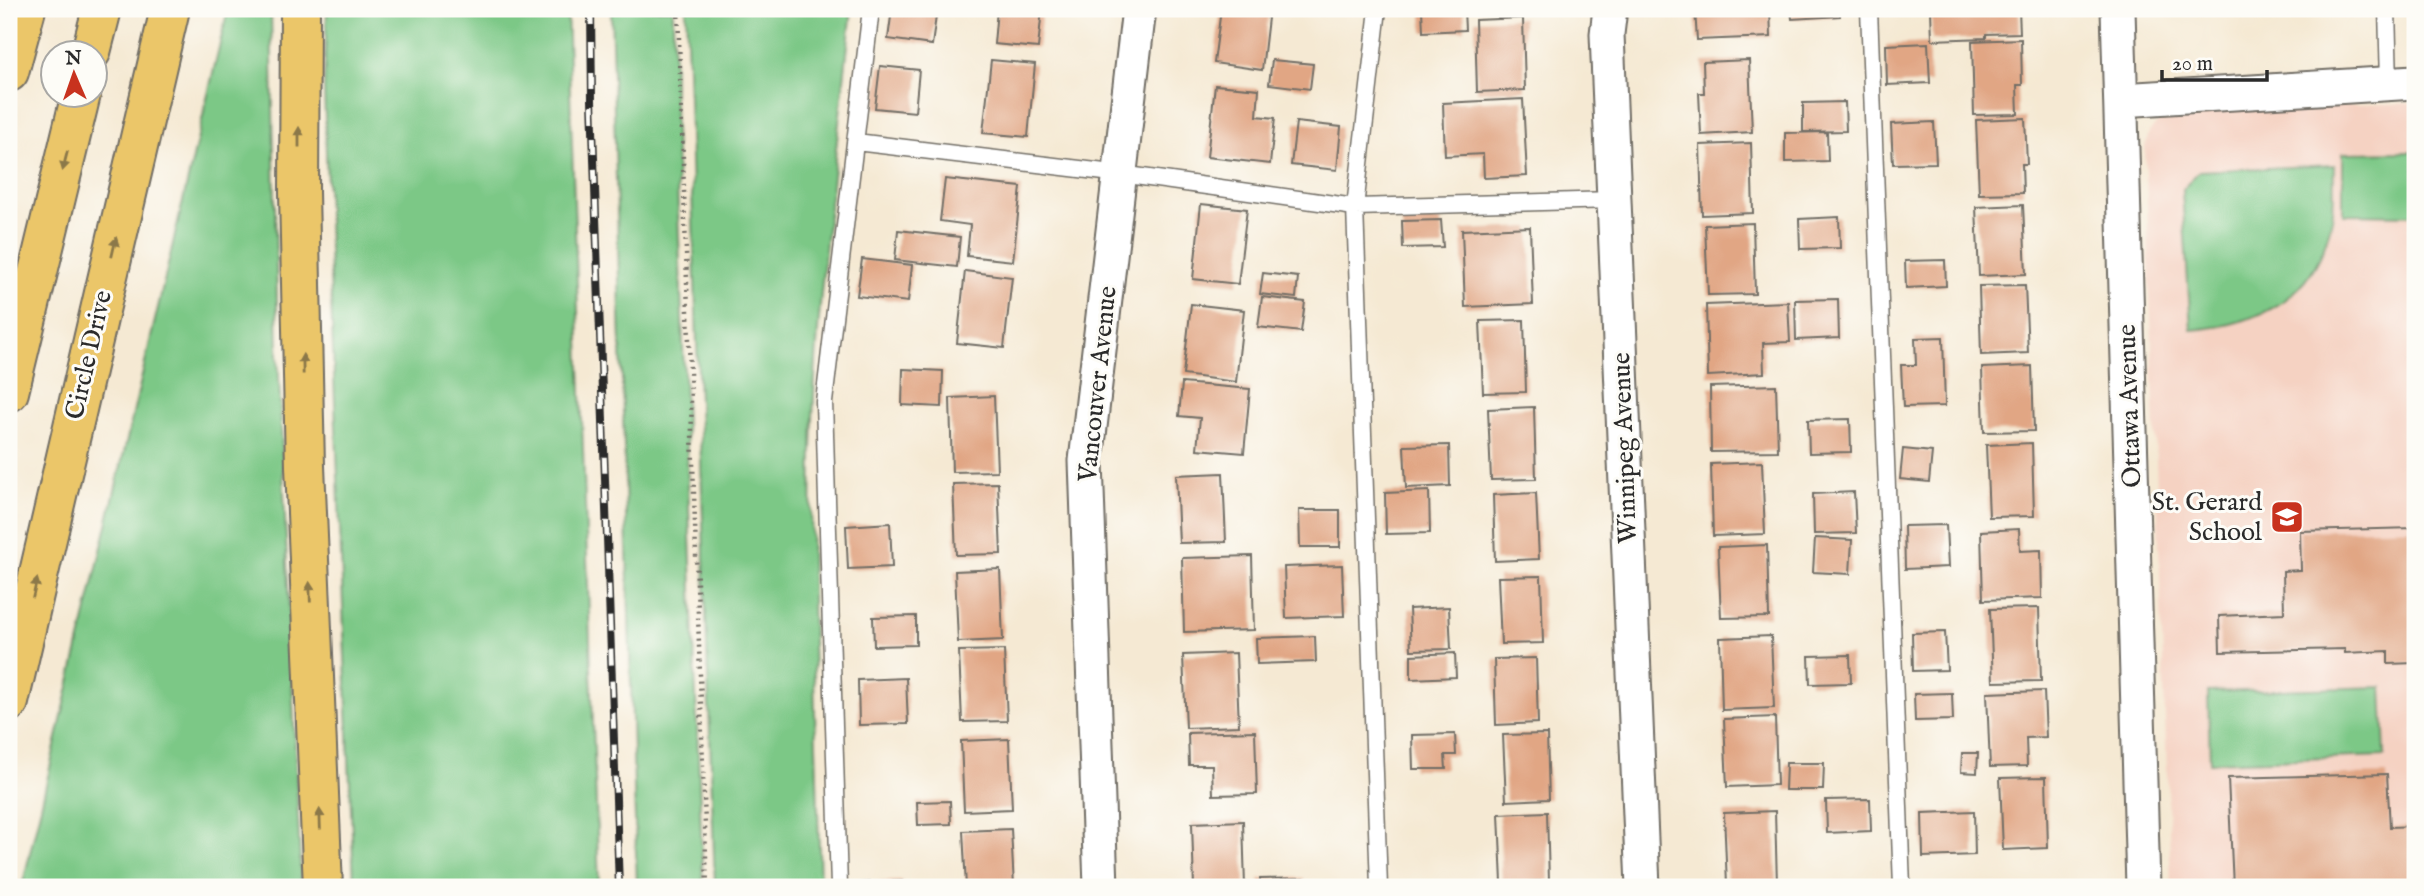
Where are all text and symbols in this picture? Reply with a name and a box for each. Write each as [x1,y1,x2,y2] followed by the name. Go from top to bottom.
[38,38,108,108] north arrow
[2162,38,2266,82] scale bar
[64,47,83,71] text: N
[2172,51,2213,78] text: 20 m
[293,126,304,148] one-way arrow
[59,150,70,172] one-way arrow
[109,236,120,258] one-way arrow
[1071,284,1125,485] street label: Vancouver Avenue
[58,287,120,423] street label: Circle Drive
[2111,324,2149,488] street label: Ottawa Avenue
[1605,352,1645,544] street label: Winnipeg Avenue
[297,353,309,375] one-way arrow
[2152,486,2263,549] place label: St. Gerard School
[2268,498,2306,536] school or university icon: St. Gerard School
[30,577,41,599] one-way arrow
[305,581,316,603] one-way arrow
[314,808,325,830] one-way arrow

